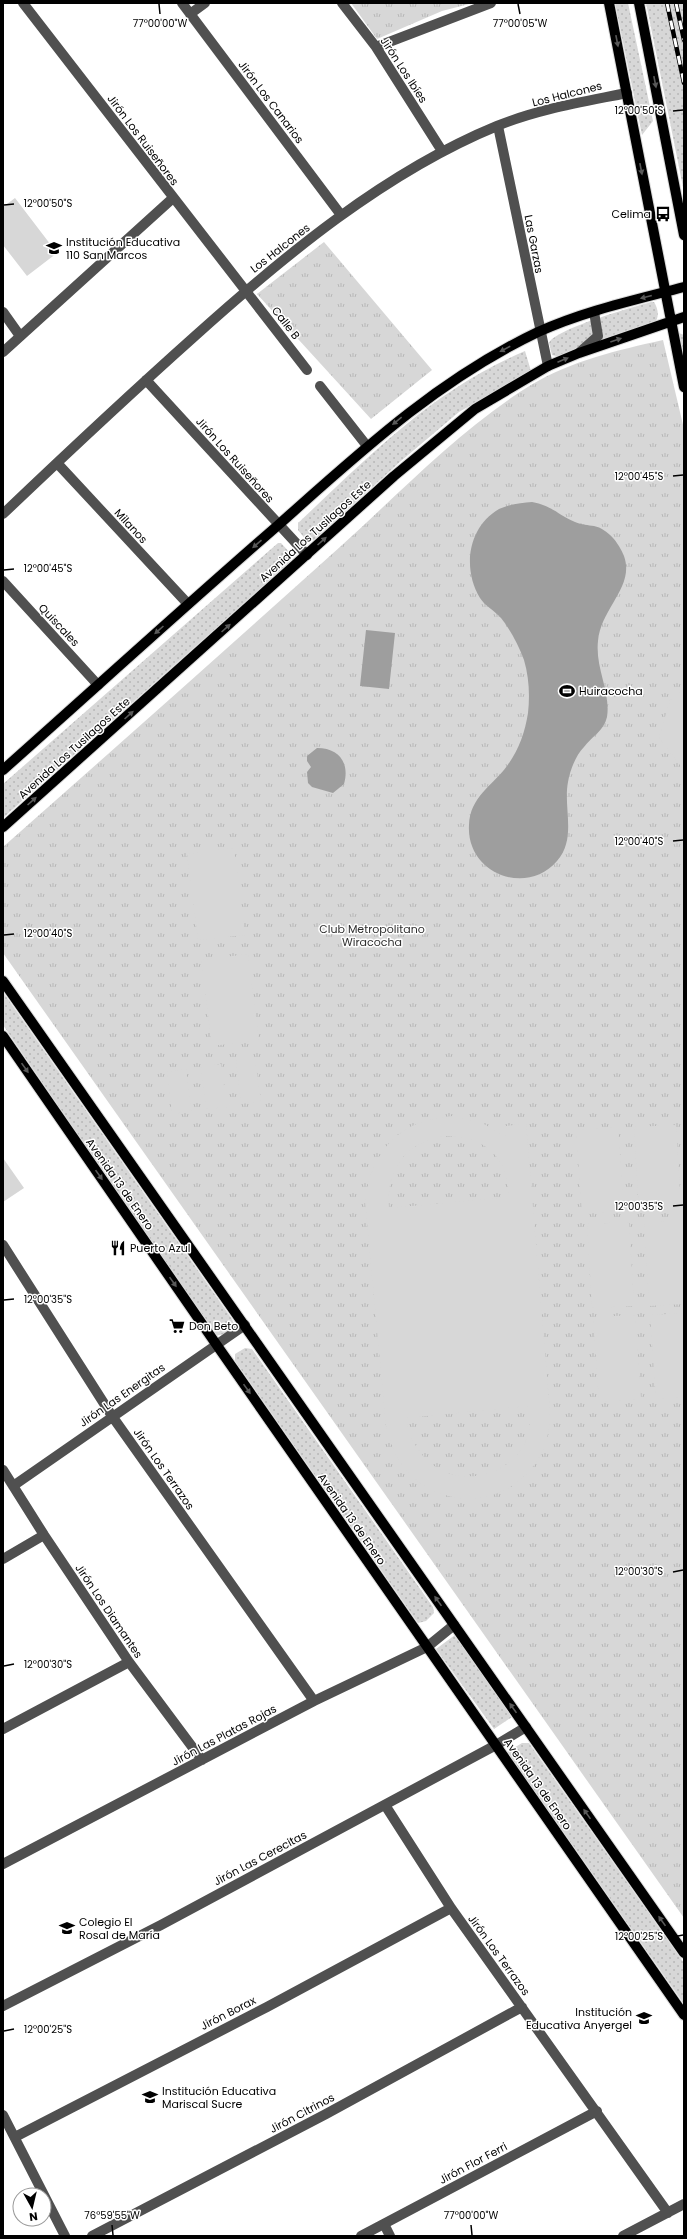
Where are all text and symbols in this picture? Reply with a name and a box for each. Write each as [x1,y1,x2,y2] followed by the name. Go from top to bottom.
[133,16,187,31] text: 77°00'00"W
[493,16,547,31] text: 77°00'05"W
[377,34,431,106] street label: Jirón Los Ibíes
[614,35,620,47] one-way arrow
[234,57,308,147] street label: Jirón Los Canarios
[652,76,658,89] one-way arrow
[530,78,604,110] street label: Los Halcones
[104,91,183,189] street label: Jirón Los Ruiseñores
[615,103,663,118] text: 12°00'50"S
[639,163,645,175] one-way arrow
[24,196,72,211] text: 12°00'50"S
[654,205,672,223] bus stop icon: Celima
[612,206,651,222] place label: Celima
[521,213,548,275] street label: Las Garzas
[247,220,313,276] street label: Los Halcones
[66,234,180,263] place label: Institución Educativa 110 San Marcos
[45,239,63,257] school or university icon: Institución Educativa 110 San Marcos
[640,294,652,300] one-way arrow
[268,303,304,343] street label: Calle B
[610,337,622,343] one-way arrow
[499,346,510,353] one-way arrow
[558,356,570,362] one-way arrow
[192,414,278,506] street label: Jirón Los Ruiseñores
[391,417,402,426] one-way arrow
[615,469,663,484] text: 12°00'45"S
[256,476,375,586] street label: Avenida Los Tusilagos Este
[111,505,151,547] street label: Milanos
[318,537,327,546] one-way arrow
[251,539,262,548] one-way arrow
[24,561,72,576] text: 12°00'45"S
[35,600,83,650] street label: Quiscales
[221,624,230,633] one-way arrow
[154,625,164,635] one-way arrow
[558,682,576,700] sports icon: Huiracocha
[579,683,643,699] place label: Huiracocha
[15,693,134,803] street label: Avenida Los Tusilagos Este
[124,710,134,719] one-way arrow
[27,797,37,806] one-way arrow
[615,834,663,849] text: 12°00'40"S
[319,921,425,950] park label: Club Metropolitano Wiracocha
[24,926,72,941] text: 12°00'40"S
[21,1063,29,1073] one-way arrow
[82,1135,158,1233] street label: Avenida 13 de Enero
[95,1170,103,1180] one-way arrow
[615,1199,663,1214] text: 12°00'35"S
[109,1239,127,1257] restaurant icon: Puerto Azul
[130,1240,190,1256] place label: Puerto Azul
[169,1276,176,1288] one-way arrow
[24,1292,72,1307] text: 12°00'35"S
[168,1317,186,1335] supermarket icon: Don Beto
[189,1318,238,1334] place label: Don Beto
[76,1359,168,1431] street label: Jirón Las Energitas
[243,1384,251,1394] one-way arrow
[130,1425,198,1513] street label: Jirón Los Terrazos
[314,1470,390,1568] street label: Avenida 13 de Enero
[71,1561,147,1661] street label: Jirón Los Diamantes
[615,1564,663,1579] text: 12°00'30"S
[434,1596,442,1607] one-way arrow
[24,1657,72,1672] text: 12°00'30"S
[169,1700,280,1769] street label: Jirón Las Platas Rojas
[508,1702,517,1713] one-way arrow
[500,1735,576,1833] street label: Avenida 13 de Enero
[583,1809,591,1819] one-way arrow
[211,1827,310,1889] street label: Jirón Las Cerecitas
[464,1911,534,1999] street label: Jirón Los Terrazos
[79,1914,160,1943] place label: Colegio El Rosal de María
[658,1915,666,1926] one-way arrow
[58,1919,76,1937] school or university icon: Colegio El Rosal de María
[615,1929,663,1944] text: 12°00'25"S
[198,1992,259,2034] street label: Jirón Borax
[526,2004,632,2033] place label: Institución Educativa Anyergel
[635,2009,653,2027] school or university icon: Institución Educativa Anyergel
[24,2022,72,2037] text: 12°00'25"S
[162,2083,276,2112] place label: Institución Educativa Mariscal Sucre
[141,2088,159,2106] school or university icon: Institución Educativa Mariscal Sucre
[267,2089,338,2137] street label: Jirón Citrinos
[436,2138,510,2188] street label: Jirón Flor Ferri
[12,2187,52,2227] north arrow
[28,2208,39,2225] text: N
[84,2208,140,2223] text: 76°59'55"W
[444,2208,498,2223] text: 77°00'00"W

